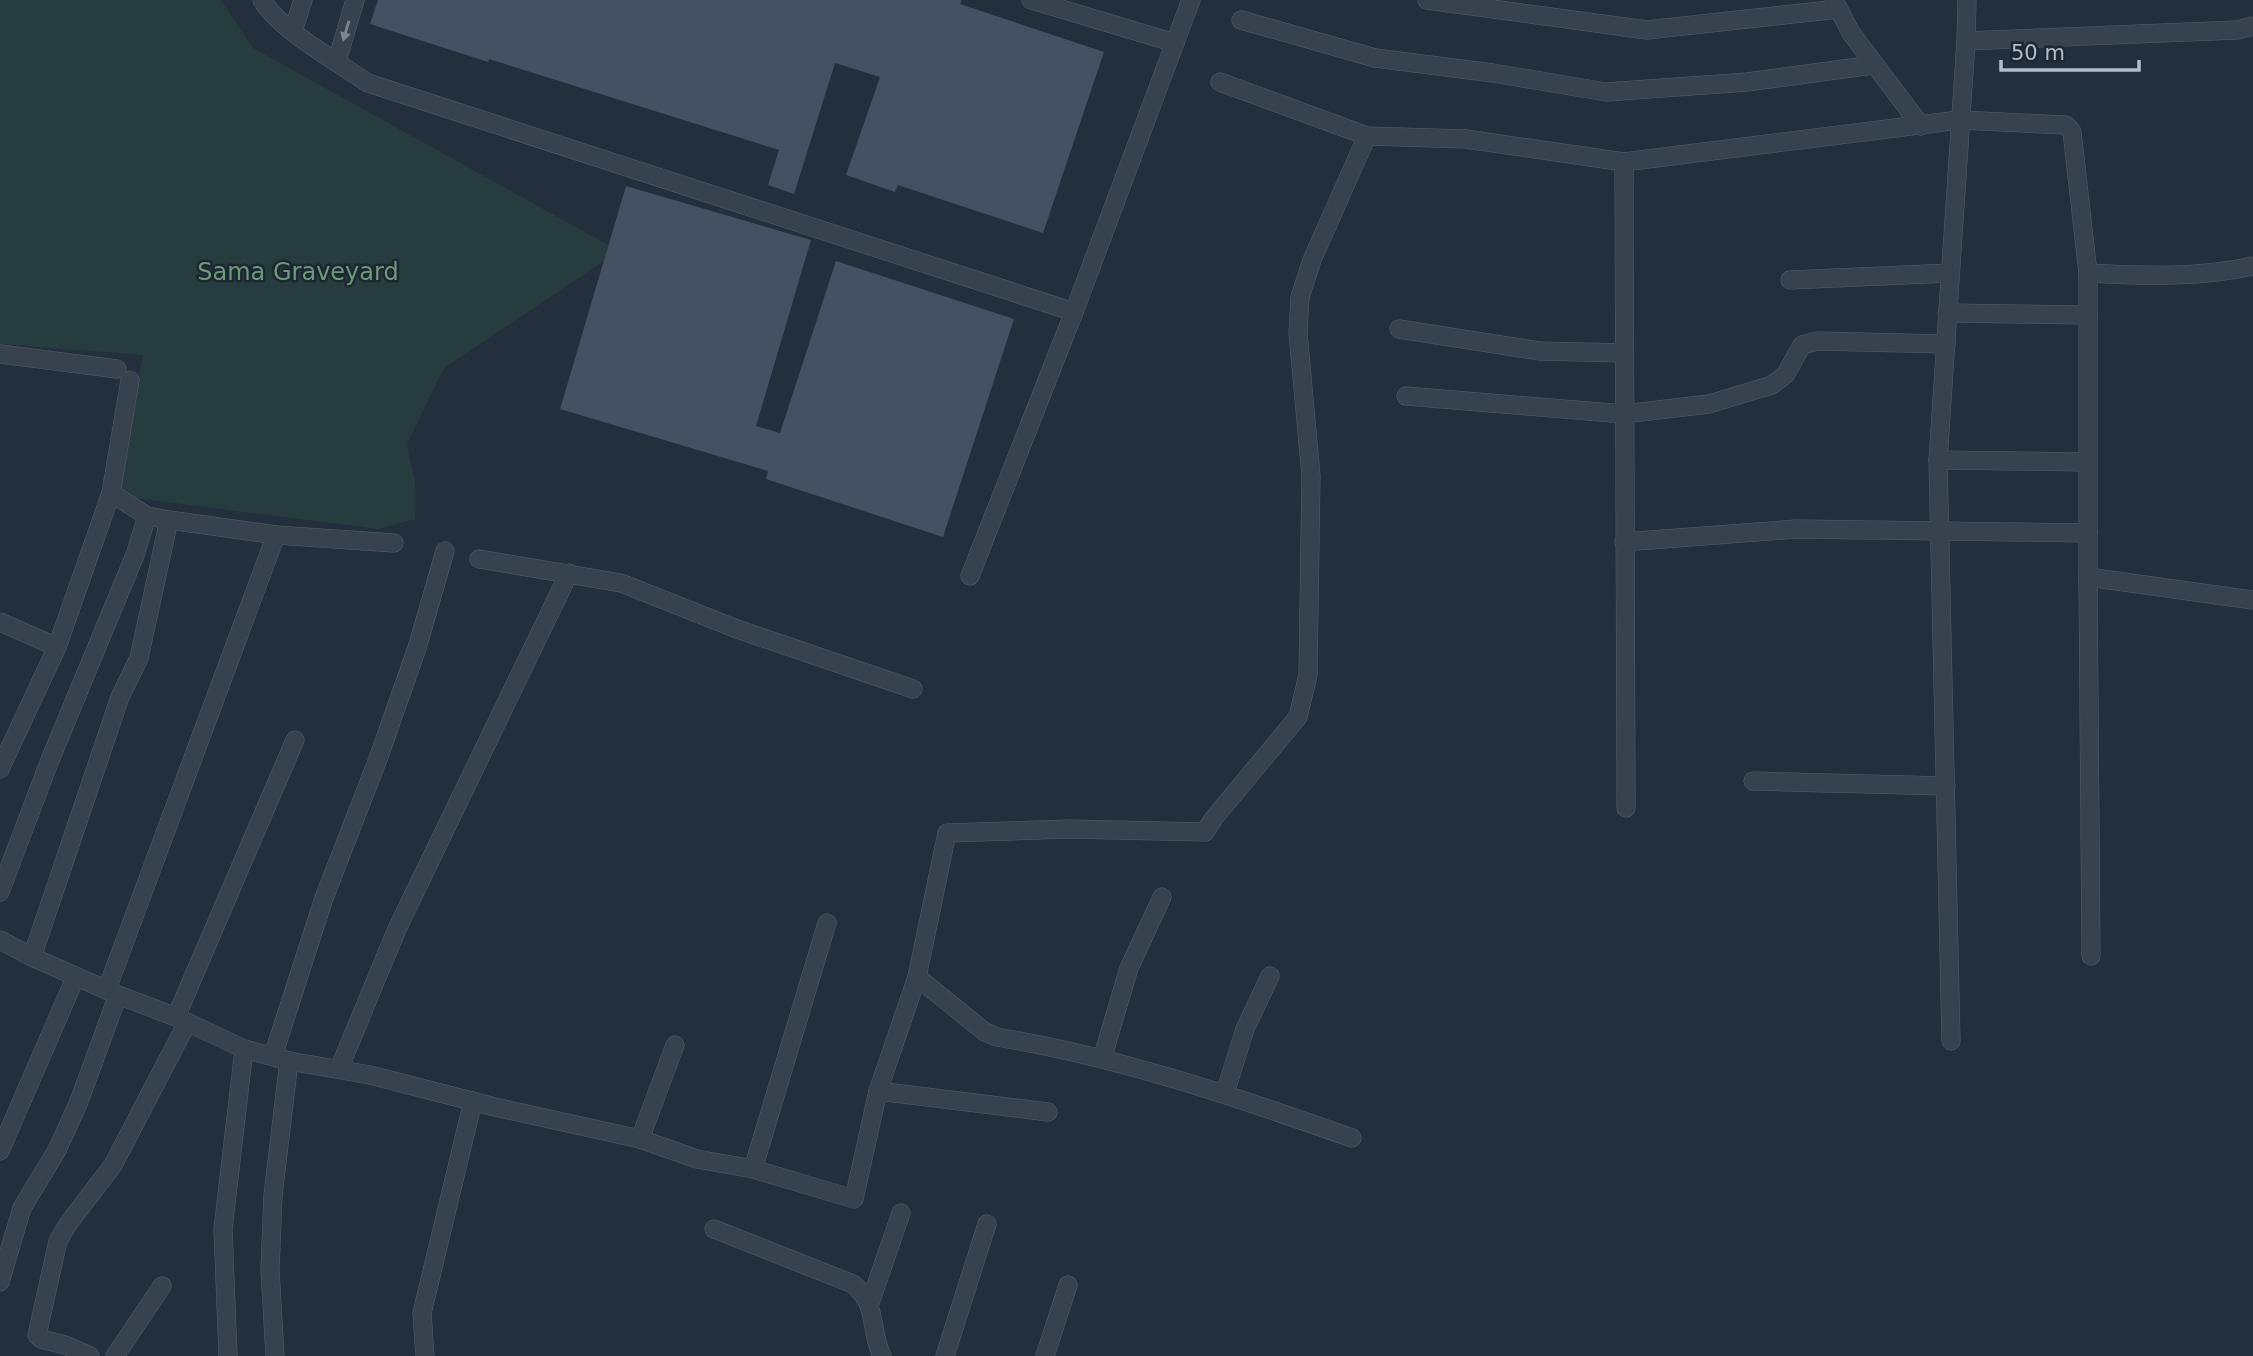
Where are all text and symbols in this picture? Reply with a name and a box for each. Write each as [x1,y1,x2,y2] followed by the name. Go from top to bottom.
[340,21,350,42] one-way arrow
[2001,28,2139,72] scale bar
[2011,41,2065,65] text: 50 m
[197,258,399,286] park label: Sama Graveyard

